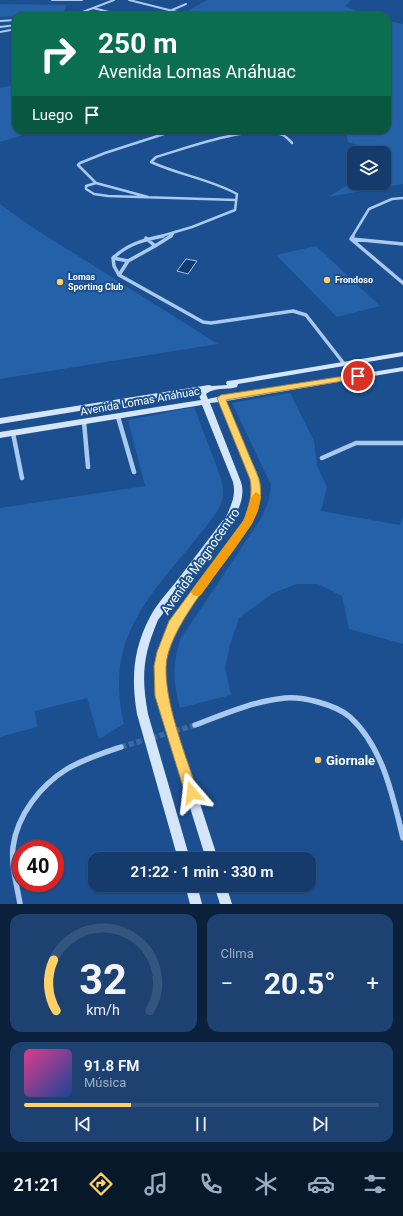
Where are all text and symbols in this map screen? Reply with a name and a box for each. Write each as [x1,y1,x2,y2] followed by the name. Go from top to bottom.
[98,27,177,60] text: 250 m
[32,28,84,80] icon: right
[98,61,296,82] text: Avenida Lomas Anáhuac
[81,104,103,126] icon: arrive
[32,106,73,124] text: Luego
[347,146,391,190] map controls
[347,146,391,190] button: layers
[68,272,123,292] place label: Lomas Sporting Club
[322,275,332,285] marker: Frondoso
[335,275,373,285] place label: Frondoso
[55,277,65,287] marker: Lomas Sporting Club
[341,359,375,393] pin
[347,365,369,387] icon: arrive
[79,385,201,418] street label: Avenida Lomas Anáhuac
[158,505,243,617] street label: Avenida Magnocentro
[326,753,375,768] place label: Giornale
[313,755,323,765] marker: Giornale
[171,772,213,814] position arrow
[12,840,64,892] speed limit sign: 40
[131,863,273,881] text: 21:22 · 1 min · 330 m
[221,946,254,961] text: Clima
[79,955,127,1004] text: 32
[264,966,336,1001] text: 20.5°
[221,971,233,996] text: −
[367,971,379,996] text: +
[86,1002,120,1018] text: km/h
[84,1057,139,1075] text: 91.8 FM
[84,1075,126,1090] text: Música
[72,1113,94,1135] icon: previous
[190,1113,212,1135] icon: pause
[309,1113,331,1135] icon: next
[87,1170,115,1198] icon: directions
[142,1170,170,1198] icon: music
[197,1170,225,1198] icon: phone
[252,1170,280,1198] icon: climate
[307,1170,335,1198] icon: car
[361,1170,389,1198] icon: filters
[13,1174,60,1195] text: 21:21

